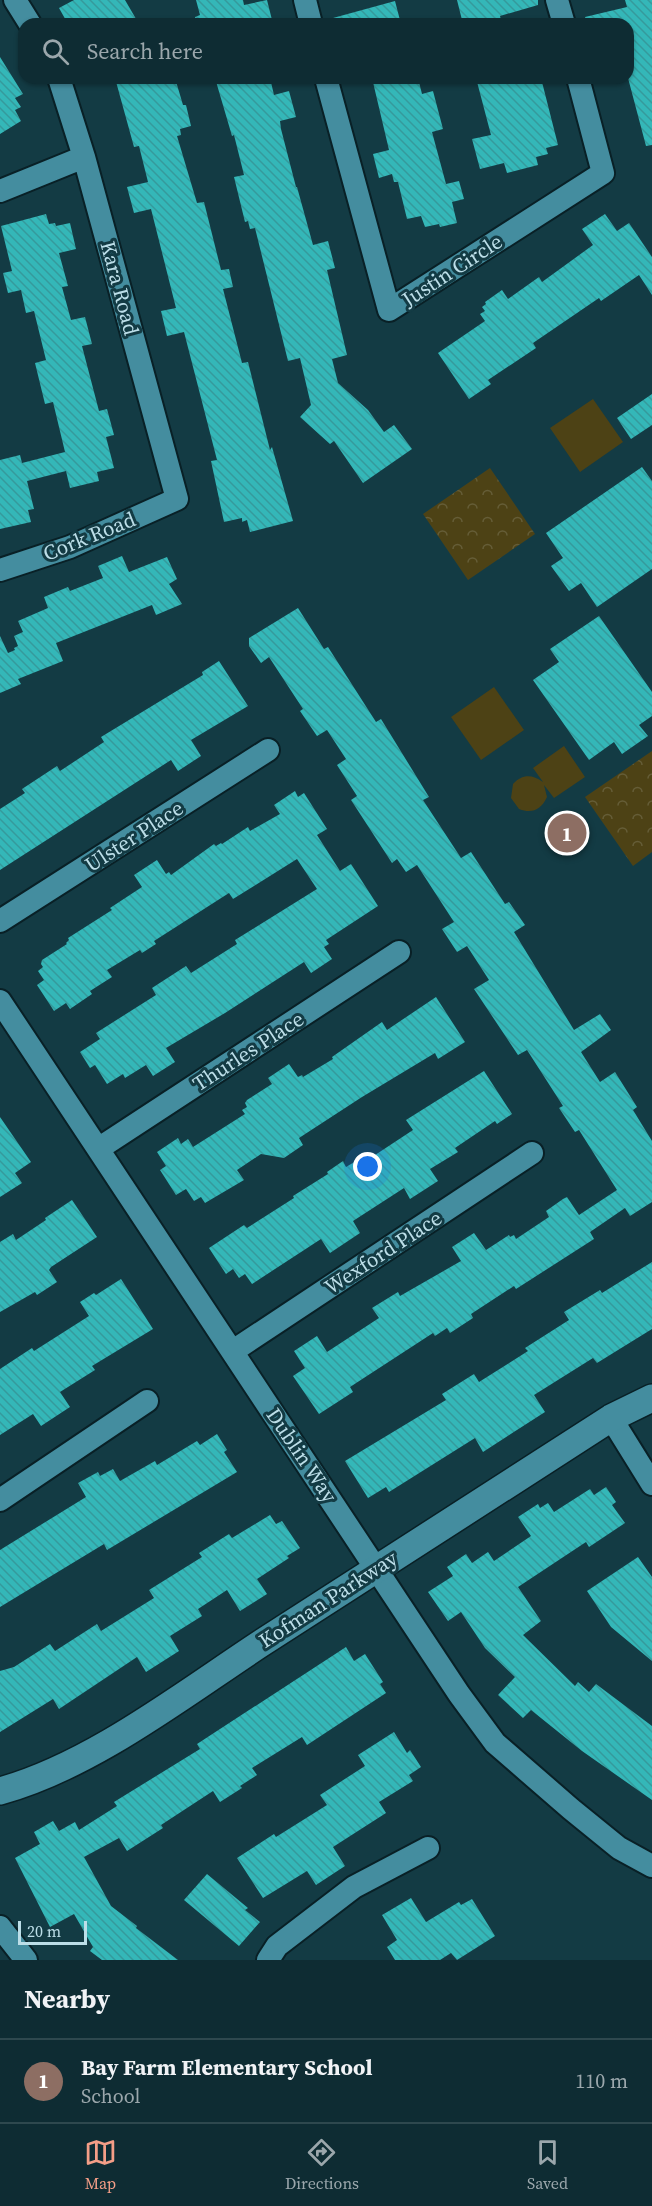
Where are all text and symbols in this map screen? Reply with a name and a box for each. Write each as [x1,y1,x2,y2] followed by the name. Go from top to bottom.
[18,18,634,84] search box
[39,35,72,68] icon: search
[87,36,203,66] text: Search here
[395,227,508,314] street label: Justin Circle
[94,238,146,338] street label: Kara Road
[38,504,140,568] street label: Cork Road
[79,793,189,879] street label: Ulster Place
[548,810,586,856] pin: 1
[187,1004,309,1098] street label: Thurles Place
[353,1152,382,1181] your location
[319,1203,447,1301] street label: Wexford Place
[260,1402,345,1508] street label: Dublin Way
[253,1543,403,1655] street label: Kofman Parkway
[18,1918,87,1946] scale bar
[27,1920,61,1942] text: 20 m
[24,1981,110,2017] text: Nearby
[81,2052,373,2082] text: Bay Farm Elementary School
[38,2067,49,2095] text: 1
[575,2067,628,2095] text: 110 m
[81,2082,141,2110] text: School
[84,2136,117,2194] tab: Map
[285,2136,359,2194] tab: Directions
[527,2136,568,2194] tab: Saved

